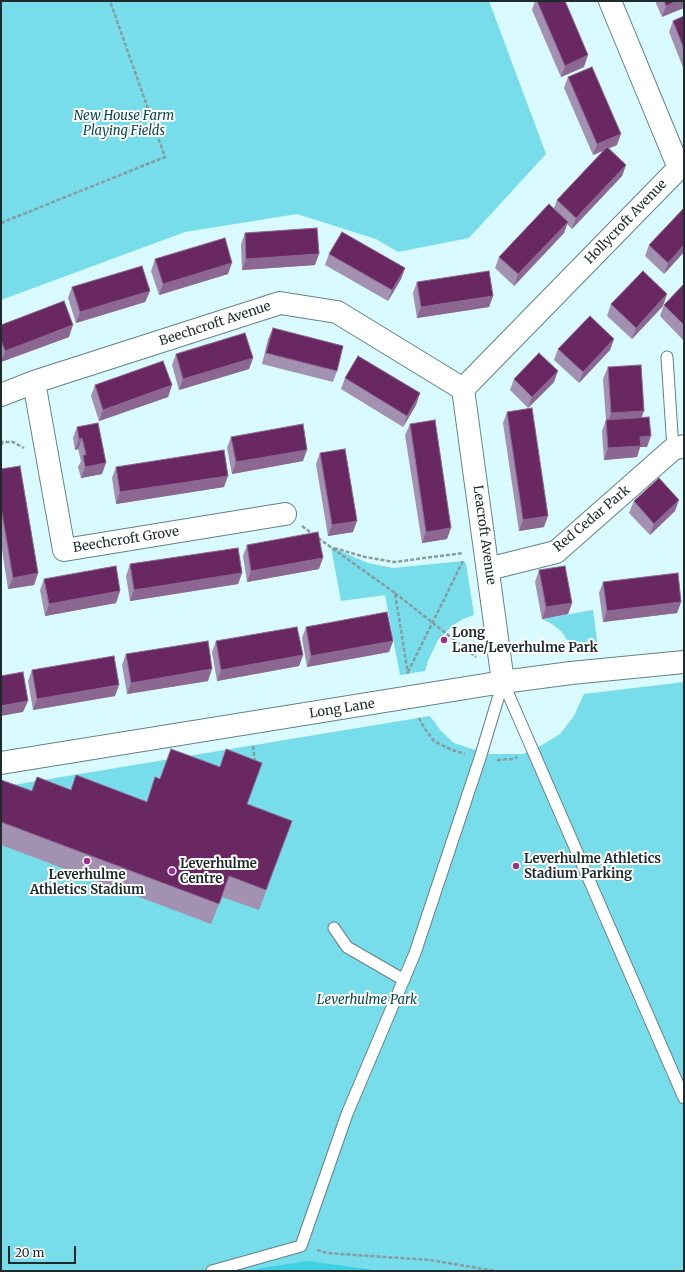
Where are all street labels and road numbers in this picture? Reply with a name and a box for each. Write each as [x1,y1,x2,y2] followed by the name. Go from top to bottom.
[582,177,670,267] street label: Hollycroft Avenue
[157,299,273,349] street label: Beechcroft Avenue
[551,483,633,555] street label: Red Cedar Park
[469,484,499,586] street label: Leacroft Avenue
[72,524,180,556] street label: Beechcroft Grove
[308,696,376,722] street label: Long Lane

